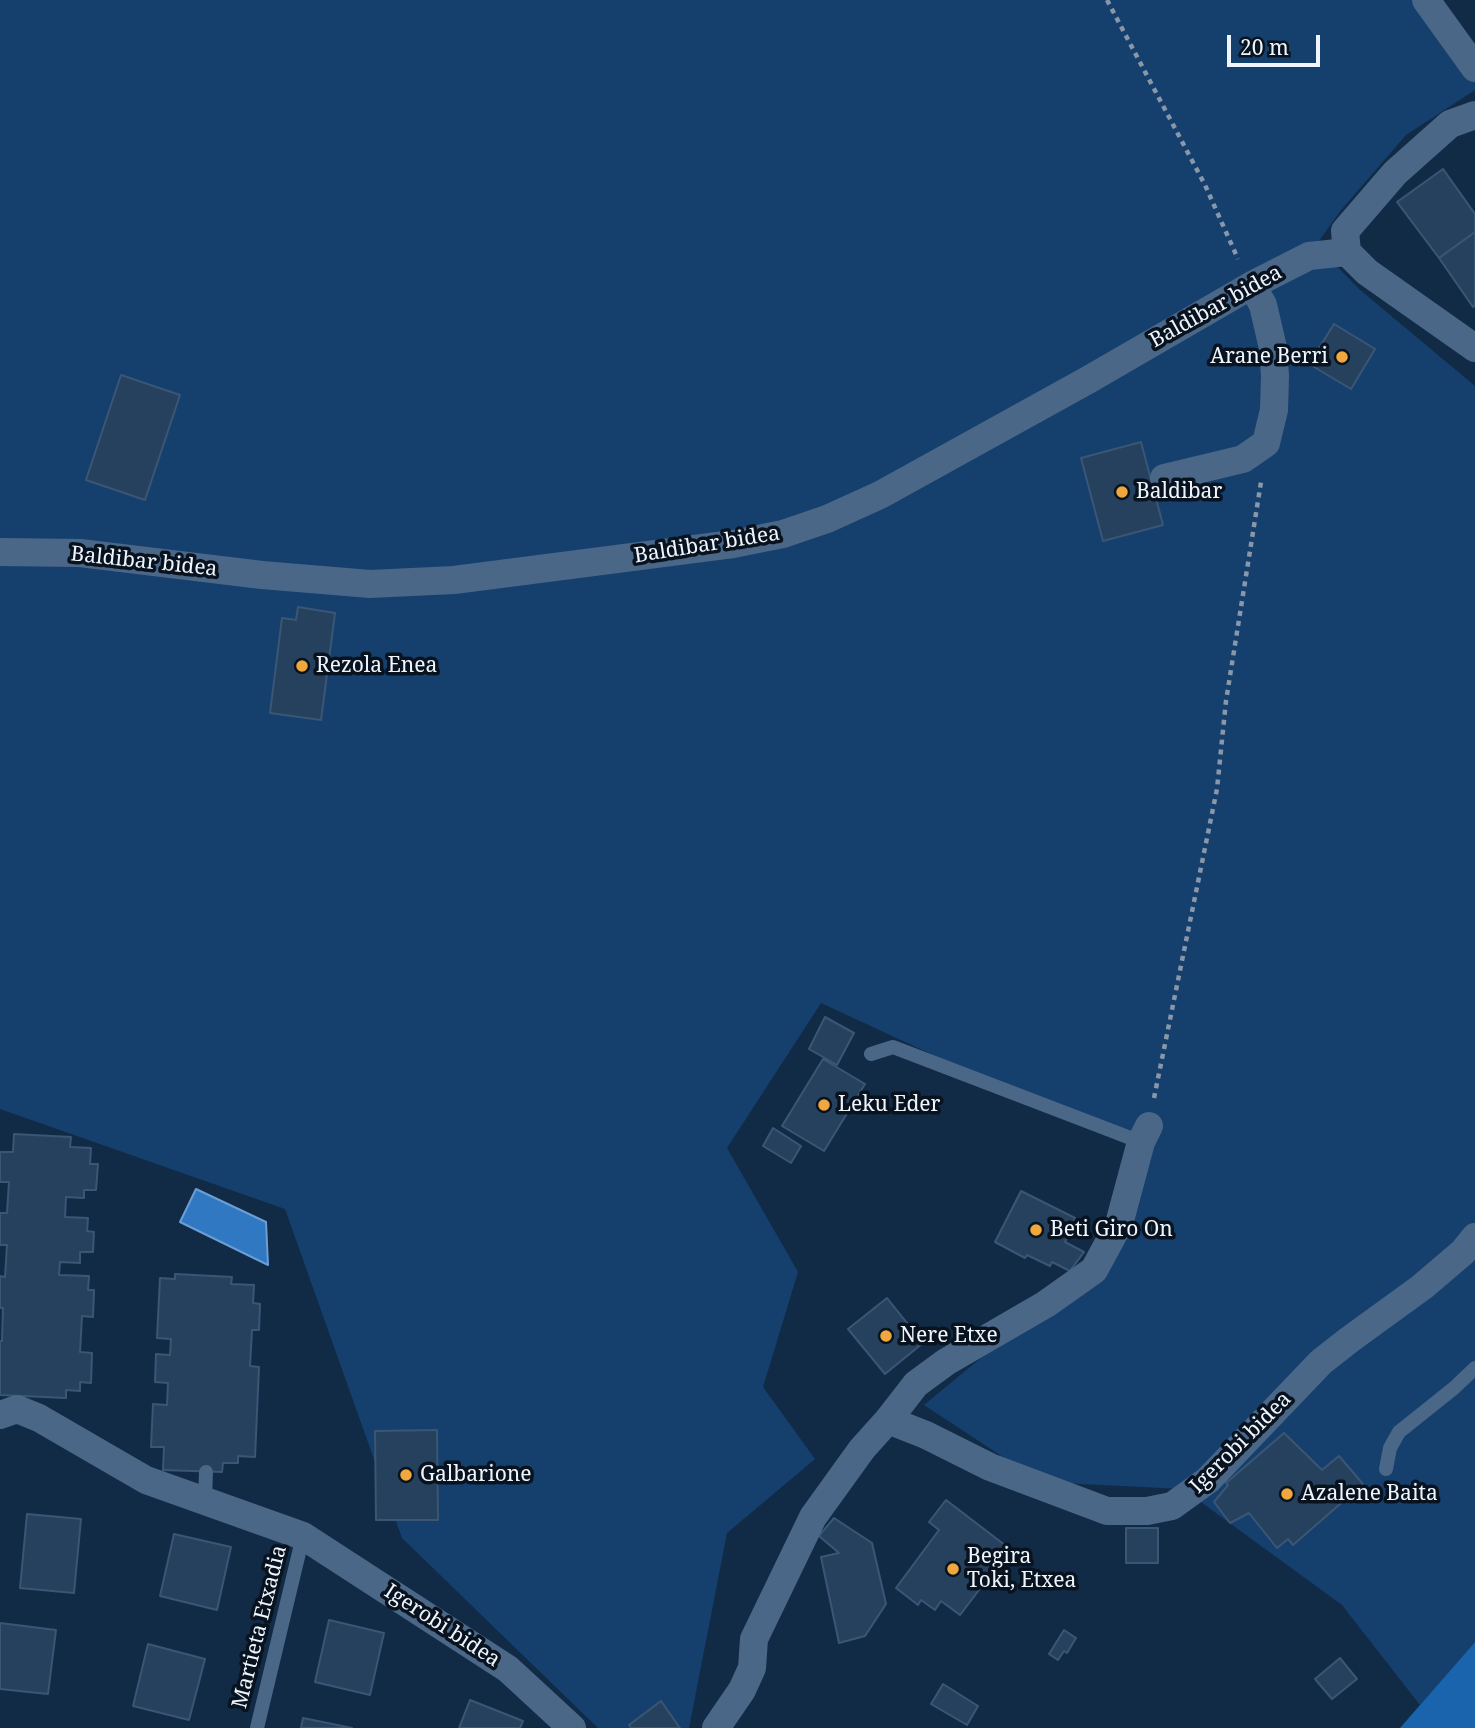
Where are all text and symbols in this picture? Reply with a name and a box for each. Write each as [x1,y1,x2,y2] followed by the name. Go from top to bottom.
[1230,21,1323,65] scale bar
[1240,33,1289,61] text: 20 m
[1145,260,1287,354] street label: Baldibar bidea
[1210,344,1328,370] place label: Arane Berri
[1334,349,1350,365] marker: Arane Berri
[1136,479,1222,505] place label: Baldibar
[1114,484,1130,500] marker: Baldibar
[632,521,782,569] street label: Baldibar bidea
[69,542,219,582] street label: Baldibar bidea
[316,653,437,679] place label: Rezola Enea
[294,658,310,674] marker: Rezola Enea
[838,1092,941,1118] place label: Leku Eder
[816,1097,832,1113] marker: Leku Eder
[1050,1217,1173,1243] place label: Beti Giro On
[1028,1222,1044,1238] marker: Beti Giro On
[900,1323,998,1349] place label: Nere Etxe
[878,1328,894,1344] marker: Nere Etxe
[1185,1387,1297,1499] street label: Igerobi bidea
[420,1462,532,1488] place label: Galbarione
[398,1467,414,1483] marker: Galbarione
[1301,1481,1438,1507] place label: Azalene Baita
[1279,1486,1295,1502] marker: Azalene Baita
[228,1543,292,1711] street label: Martieta Etxadia
[967,1544,1076,1594] place label: Begira Toki, Etxea
[945,1561,961,1577] marker: Begira Toki, Etxea
[379,1579,505,1673] street label: Igerobi bidea

